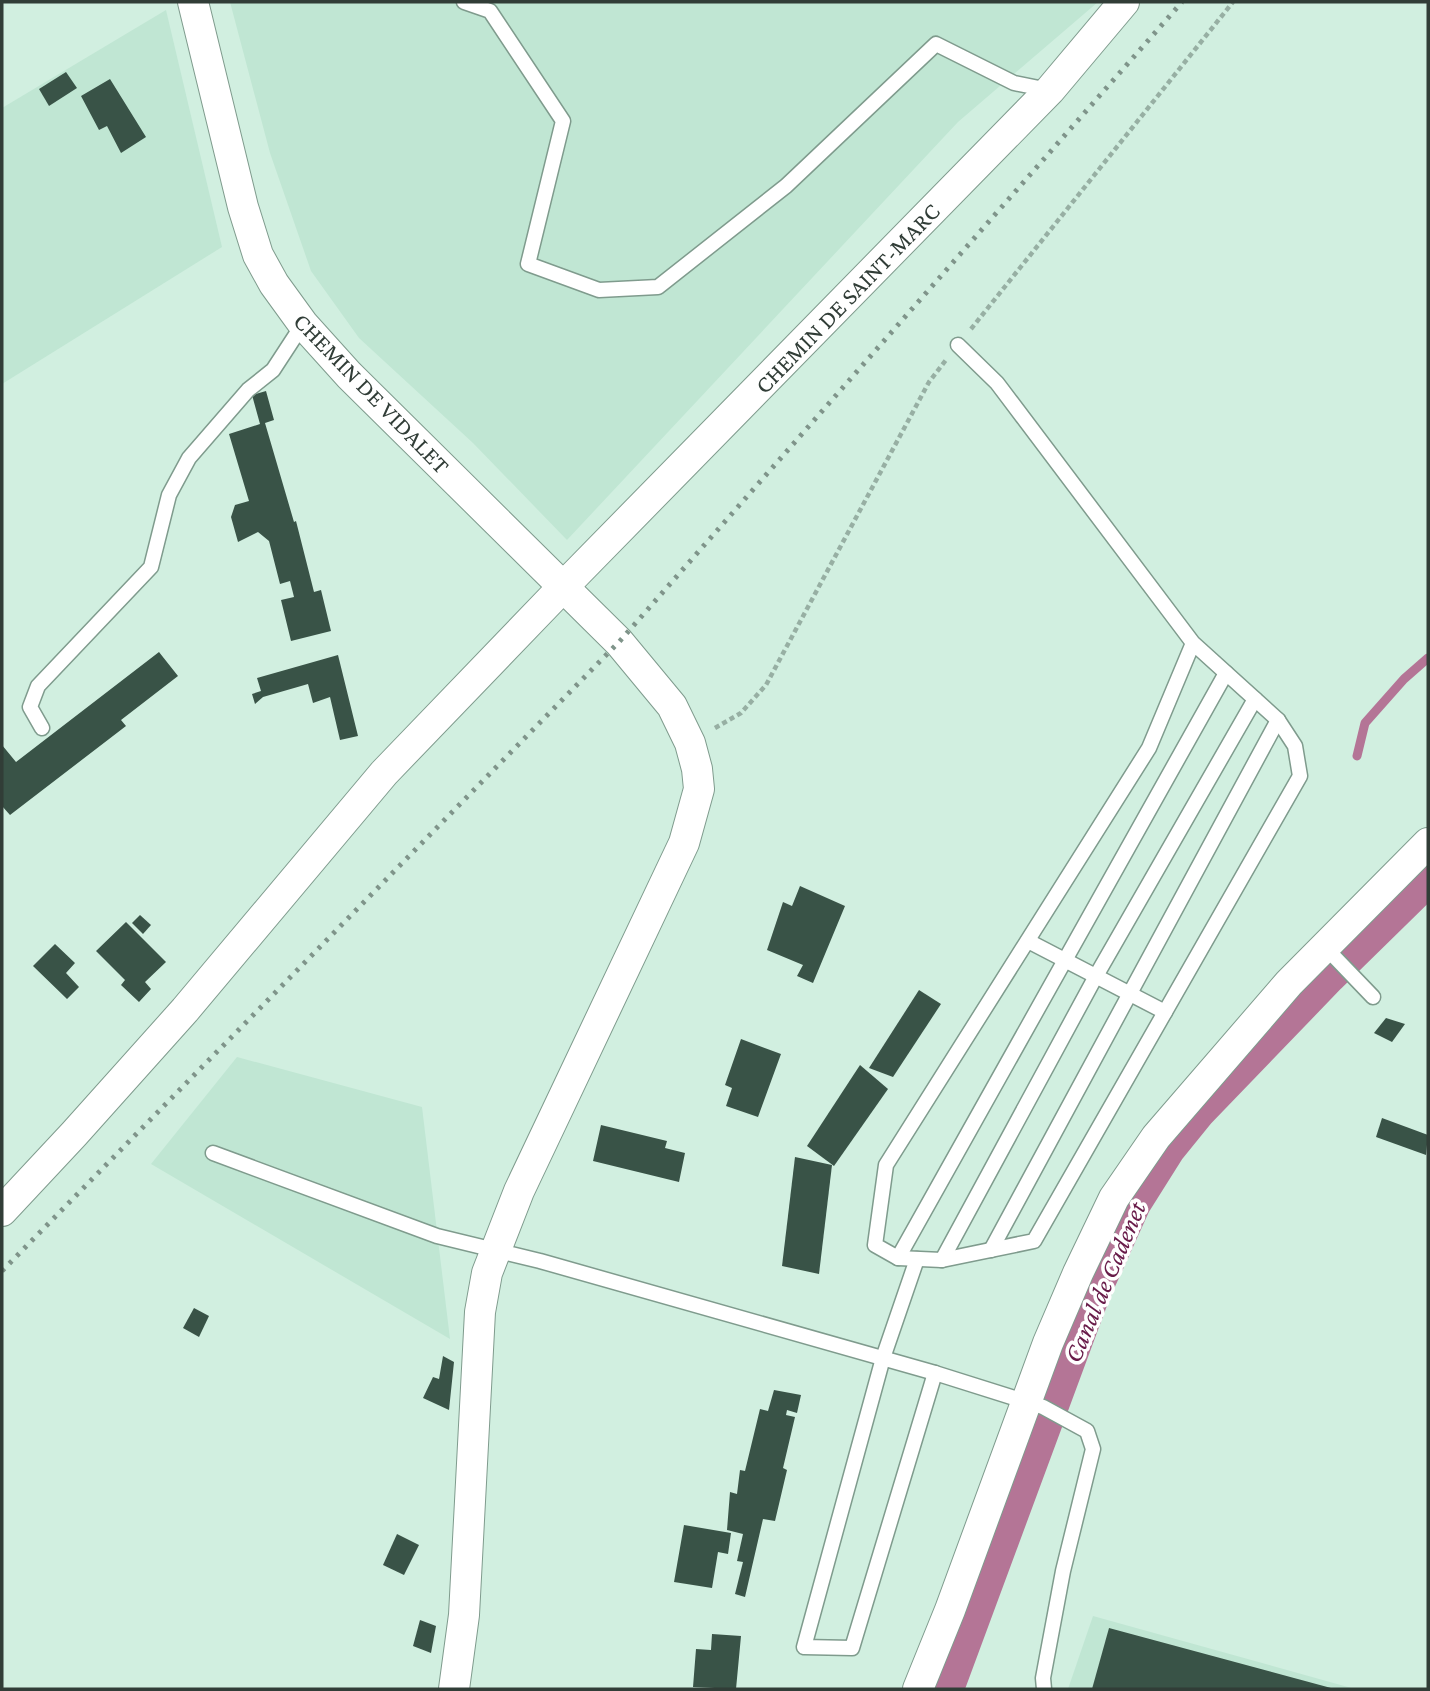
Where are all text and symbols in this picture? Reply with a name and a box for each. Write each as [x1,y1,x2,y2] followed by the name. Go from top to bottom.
[749,197,945,399] street label: CHEMIN DE SAINT-MARC
[288,307,456,479] street label: CHEMIN DE VIDALET
[1058,1197,1152,1366] water label: Canal de Cadenet

